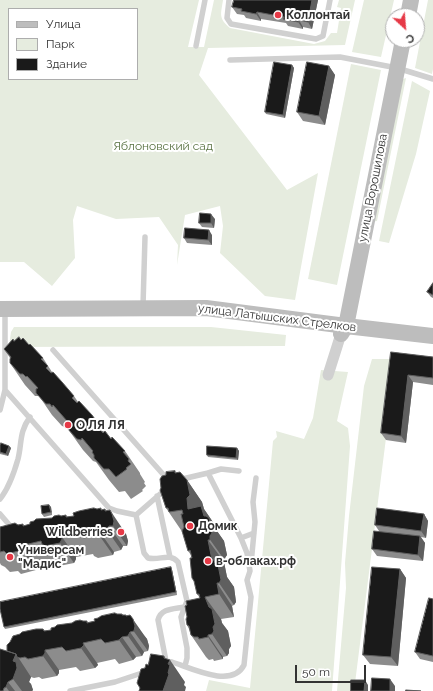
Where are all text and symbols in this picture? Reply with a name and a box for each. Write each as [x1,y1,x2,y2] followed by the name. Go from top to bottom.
[8,8,138,80] legend
[286,8,350,22] place label: Коллонтай
[385,8,425,48] north arrow
[273,10,283,20] marker: Коллонтай
[46,17,81,31] text: Улица
[404,31,416,46] text: С
[46,37,75,51] text: Парк
[46,57,87,71] text: Здание
[355,132,391,244] street label: улица Ворошилова
[113,139,213,153] park label: Яблоновский сад
[197,301,357,335] street label: улица Латышских Стрелков
[76,418,125,432] place label: О ЛЯ ЛЯ
[63,420,73,430] marker: О ЛЯ ЛЯ
[198,519,238,533] place label: Домик
[185,521,195,531] marker: Домик
[46,525,113,539] place label: Wildberries
[116,527,126,537] marker: Wildberries
[18,543,84,571] place label: Универсам "Мадис"
[5,552,15,562] marker: Универсам "Мадис"
[216,554,296,568] place label: в-облаках.рф
[203,556,213,566] marker: в-облаках.рф
[297,657,368,683] scale bar
[302,665,330,679] text: 50 m

